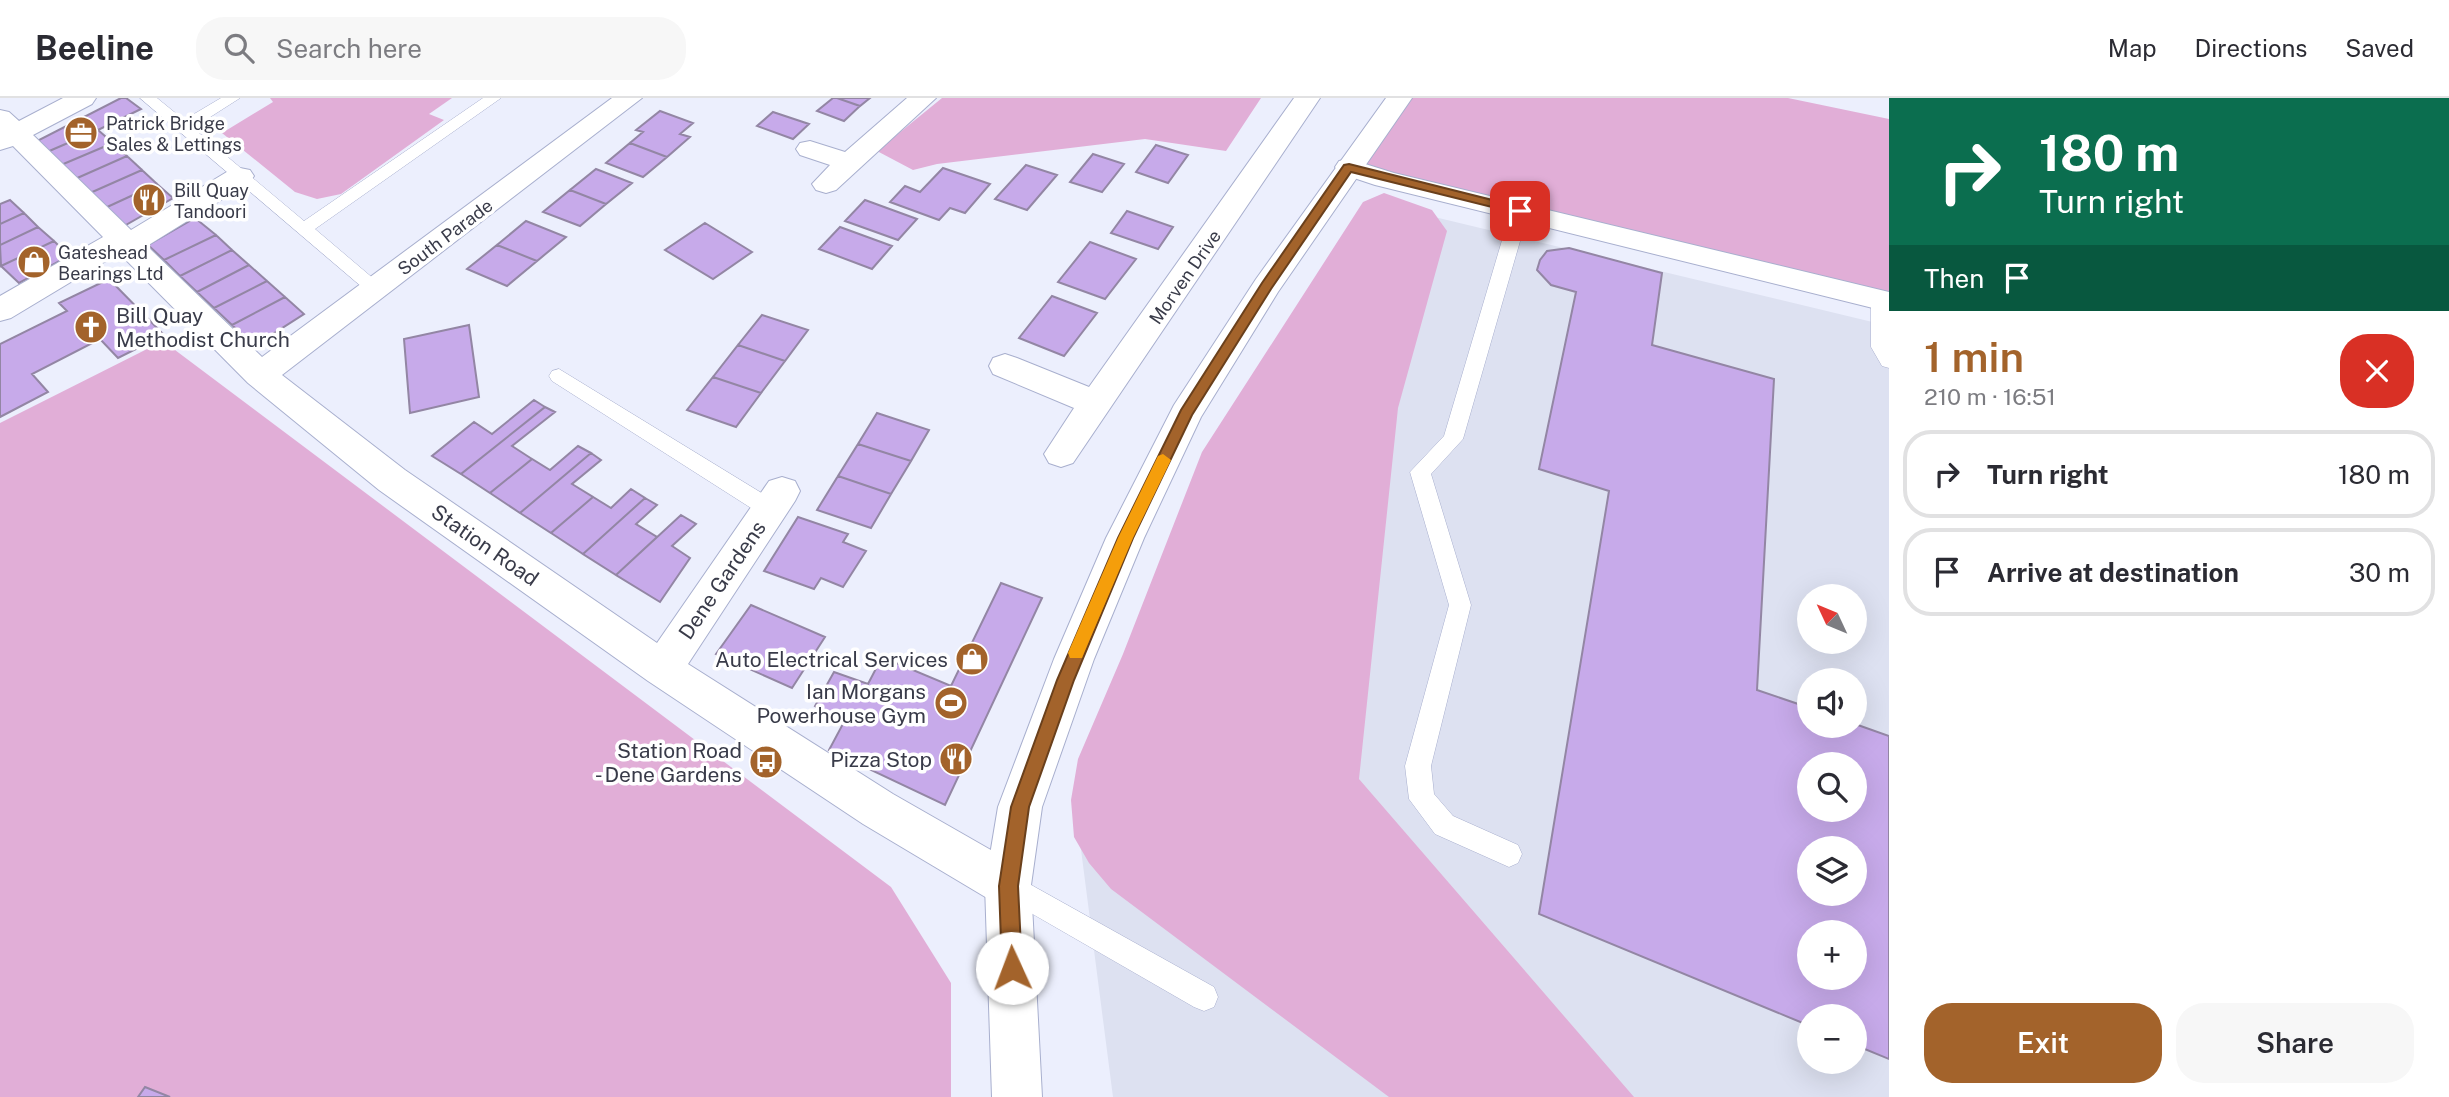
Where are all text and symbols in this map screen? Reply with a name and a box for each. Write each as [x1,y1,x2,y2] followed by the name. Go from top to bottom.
[196,17,686,80] search box
[35,29,154,67] text: Beeline
[220,29,258,67] icon: search
[276,33,422,64] text: Search here
[2108,34,2157,62] text: Map
[2195,34,2307,62] text: Directions
[2345,34,2414,62] text: Saved
[106,113,242,155] place label: Patrick Bridge Sales & Lettings
[62,114,100,152] office icon: Patrick Bridge Sales & Lettings
[2039,124,2179,182] text: 180 m
[1924,126,2015,217] icon: right
[174,180,249,222] place label: Bill Quay Tandoori
[130,181,168,219] restaurant icon: Bill Quay Tandoori
[1490,181,1550,241] pin
[2039,183,2184,220] text: Turn right
[1501,192,1539,230] icon: arrive
[393,195,497,279] street label: South Parade
[1145,226,1225,328] street label: Morven Drive
[58,242,163,284] place label: Gateshead Bearings Ltd
[15,243,53,281] shop icon: Gateshead Bearings Ltd
[1998,259,2036,297] icon: arrive
[1924,263,1984,294] text: Then
[116,303,290,352] place label: Bill Quay Methodist Church
[72,308,110,346] church icon: Bill Quay Methodist Church
[1924,332,2024,381] text: 1 min
[2340,334,2414,408] button: close
[1924,383,2056,410] text: 210 m · 16:51
[1928,455,1966,493] icon: right
[1987,459,2109,490] text: Turn right
[2338,459,2410,490] text: 180 m
[427,499,543,591] street label: Station Road
[673,516,771,644] street label: Dene Gardens
[1928,553,1966,591] icon: arrive
[1987,557,2239,588] text: Arrive at destination
[2349,557,2410,588] text: 30 m
[1797,584,1867,654] north arrow
[1797,584,1867,1074] map controls
[953,640,991,678] shop icon: Auto Electrical Services
[715,647,948,672] place label: Auto Electrical Services
[1797,668,1867,738] button: sound
[756,679,926,728] place label: Ian Morgans Powerhouse Gym
[932,684,970,722] sports icon: Ian Morgans Powerhouse Gym
[595,738,742,787] place label: Station Road - Dene Gardens
[937,740,975,778] restaurant icon: Pizza Stop
[747,743,785,781] bus stop icon: Station Road - Dene Gardens
[830,747,932,772] place label: Pizza Stop
[1797,752,1867,822] button: search
[1797,836,1867,906] button: layers
[1797,920,1867,990] button: +
[975,931,1049,1005] position arrow
[1924,1003,2162,1083] button: Exit
[2176,1003,2414,1083] button: Share
[1797,1004,1867,1074] button: −

